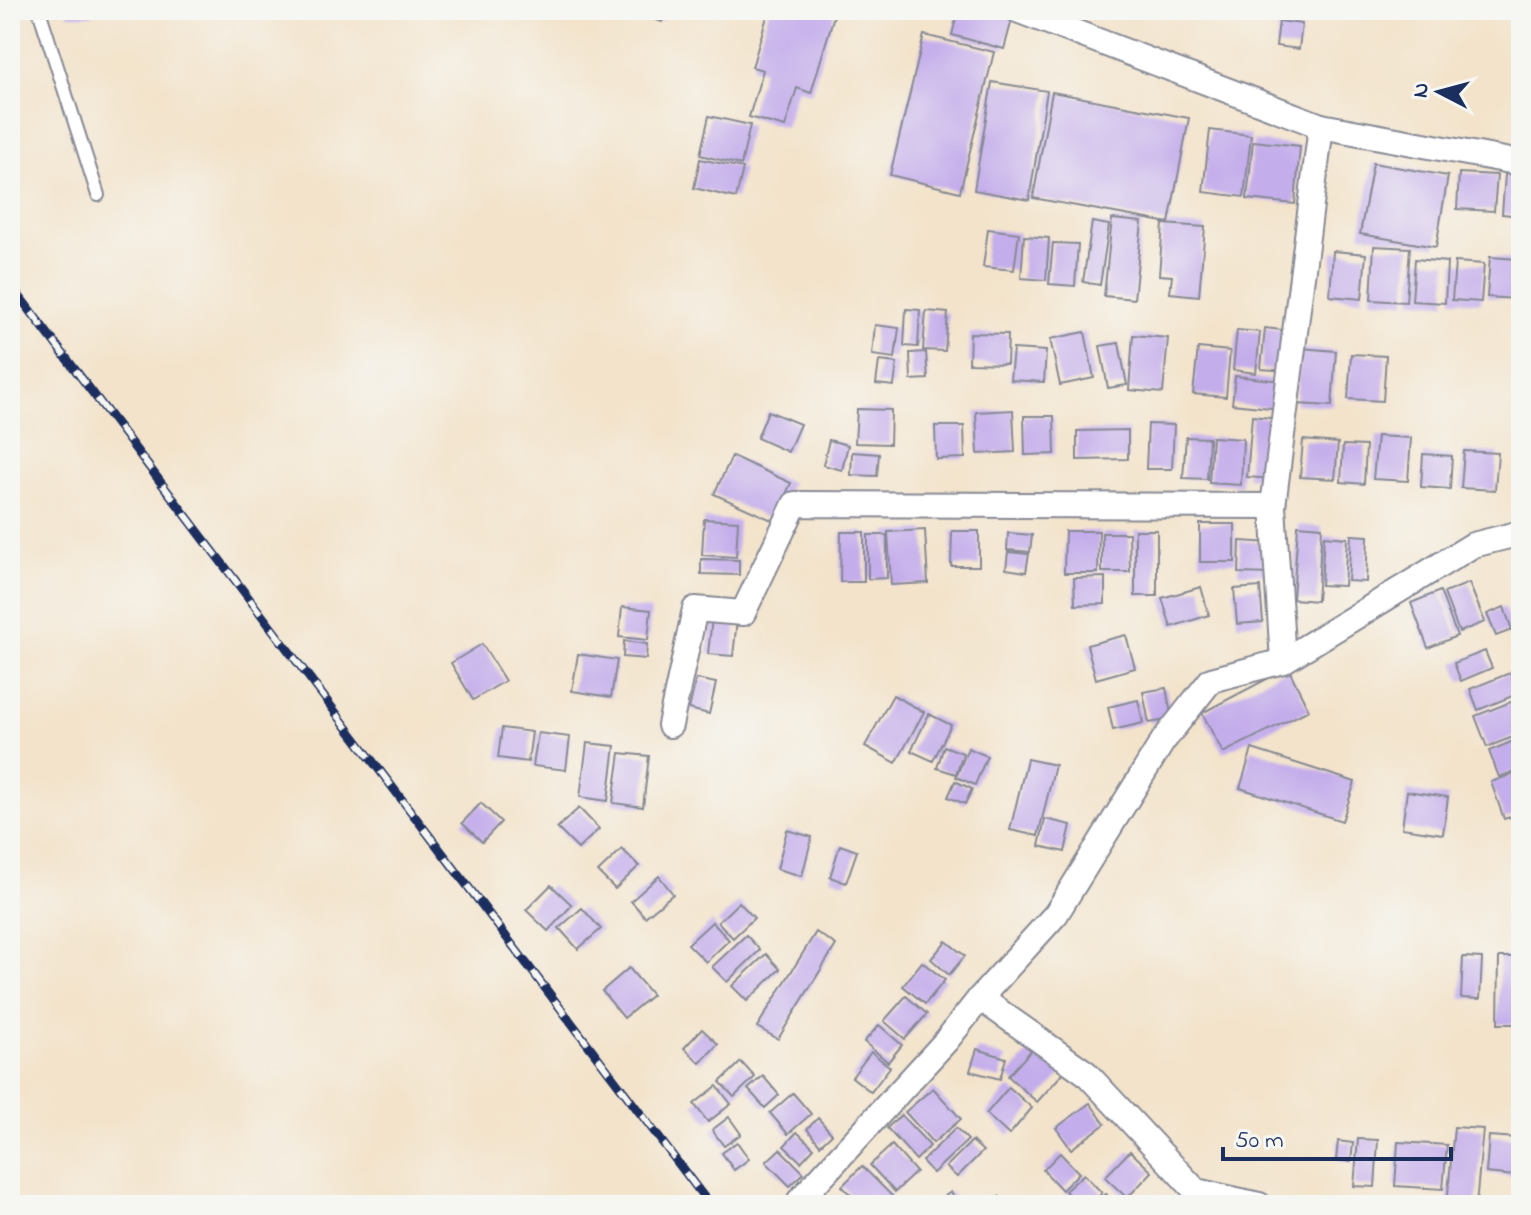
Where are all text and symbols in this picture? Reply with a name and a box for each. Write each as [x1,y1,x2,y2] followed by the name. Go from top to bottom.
[1399,52,1479,132] north arrow
[1405,81,1439,99] text: N
[1223,1111,1451,1161] scale bar
[1235,1124,1284,1159] text: 50 m

